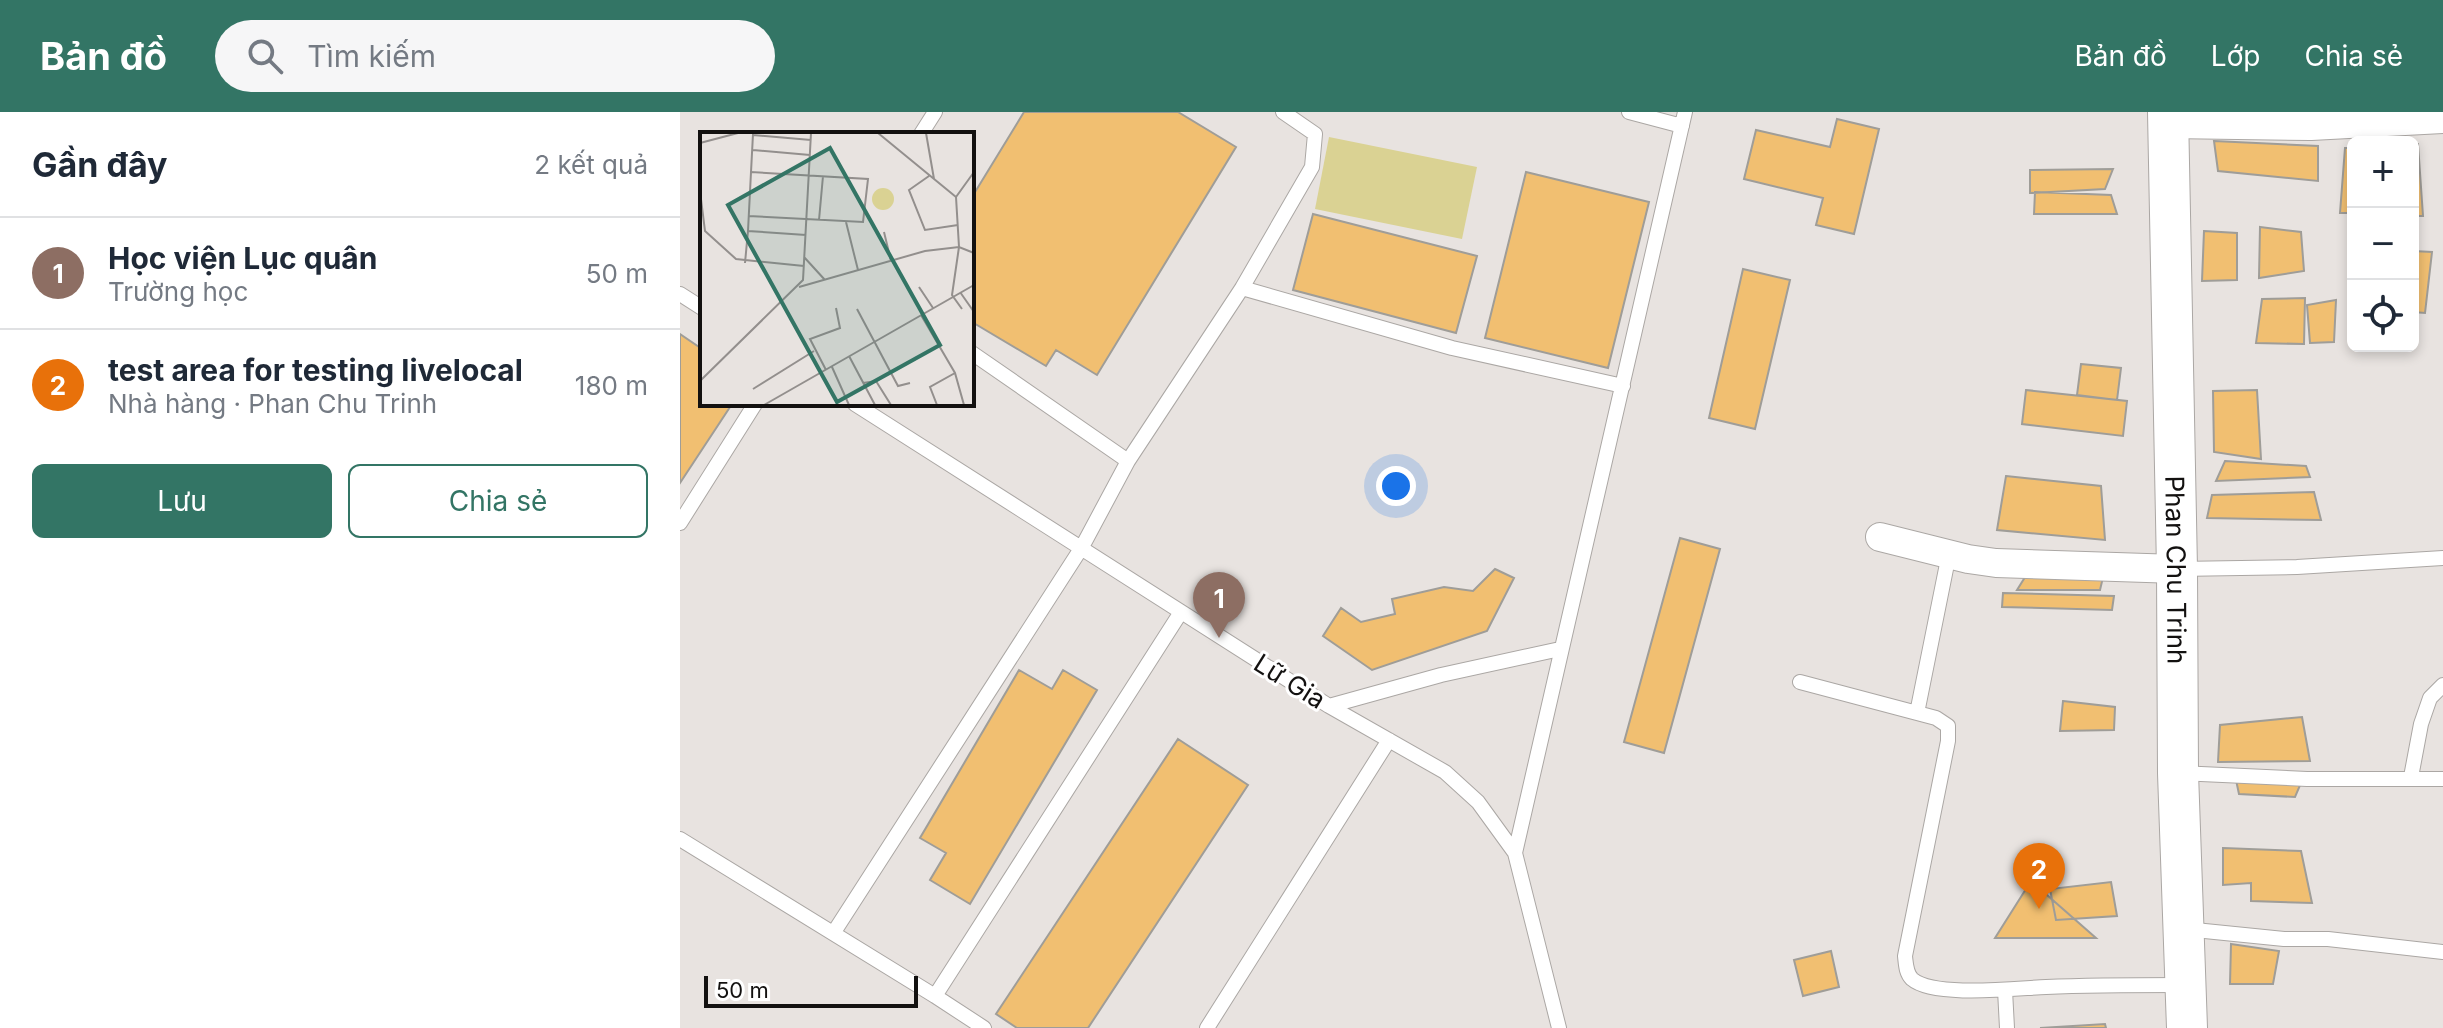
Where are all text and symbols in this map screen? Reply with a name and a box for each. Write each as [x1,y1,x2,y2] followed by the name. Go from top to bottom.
[215,20,775,92] search box
[40,33,167,79] text: Bản đồ
[243,34,287,78] icon: search
[307,38,436,74] text: Tìm kiếm
[2074,39,2167,73] text: Bản đồ
[2211,39,2261,73] text: Lớp
[2305,39,2403,73] text: Chia sẻ
[700,132,974,406] inset map
[2347,136,2419,352] map controls
[2347,136,2419,208] button: +
[32,144,168,185] text: Gần đây
[534,149,648,180] text: 2 kết quả
[2347,208,2419,280] button: −
[108,240,377,276] text: Học viện Lục quân
[52,258,64,289] text: 1
[586,258,648,289] text: 50 m
[108,276,248,307] text: Trường học
[2347,280,2419,352] button: locate
[108,352,523,388] text: test area for testing livelocal
[50,370,66,401] text: 2
[575,370,648,401] text: 180 m
[108,388,437,419] text: Nhà hàng · Phan Chu Trinh
[32,464,332,538] button: Lưu
[348,464,648,538] button: Chia sẻ
[1376,466,1416,506] your location
[2160,475,2193,664] street label: Phan Chu Trinh
[1193,572,1245,638] pin: 1
[1249,647,1331,715] street label: Lữ Gia
[2013,843,2065,909] pin: 2
[704,972,918,1008] scale bar
[716,977,769,1003] text: 50 m

